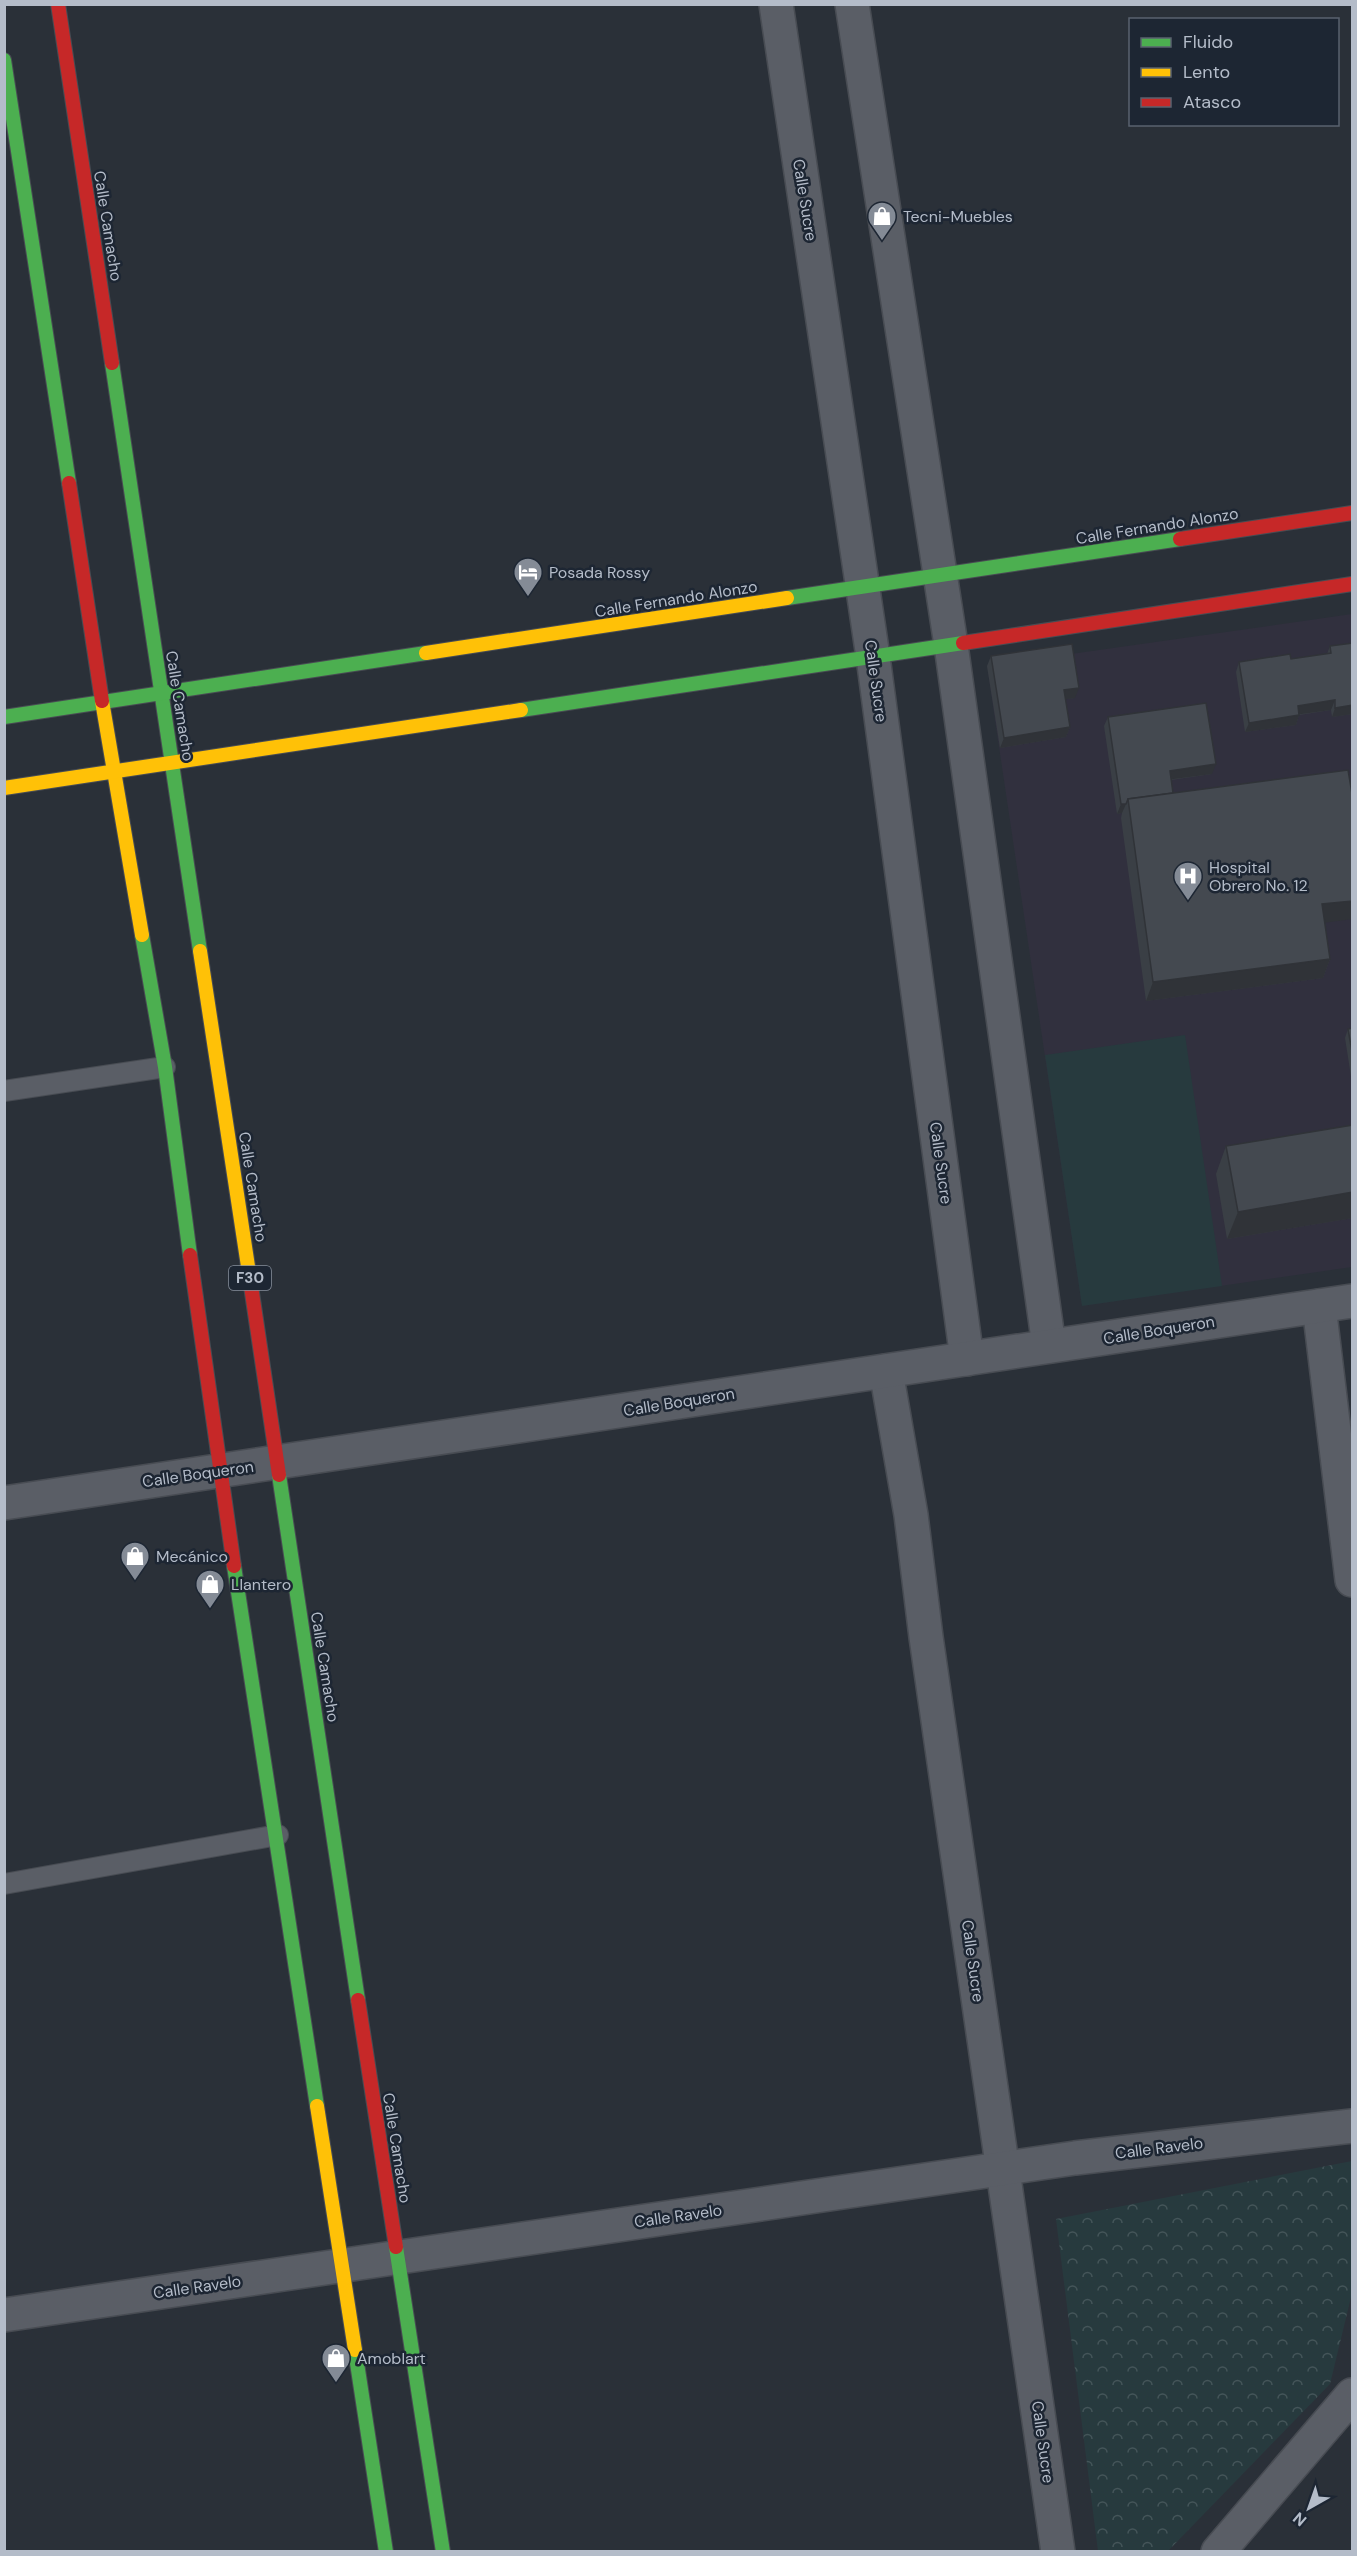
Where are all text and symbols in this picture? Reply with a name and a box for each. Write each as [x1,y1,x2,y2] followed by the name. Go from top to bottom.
[1129,18,1339,126] legend
[1183,30,1233,54] text: Fluido
[1183,60,1230,84] text: Lento
[1183,90,1241,114] text: Atasco
[788,157,822,243] street label: Calle Sucre
[89,169,127,283] street label: Calle Camacho
[866,200,898,242] shop icon: Tecni-Muebles
[903,206,1013,227] place label: Tecni-Muebles
[1074,503,1240,549] street label: Calle Fernando Alonzo
[512,556,544,598] hotel icon: Posada Rossy
[549,562,650,583] place label: Posada Rossy
[593,576,759,622] street label: Calle Fernando Alonzo
[860,638,892,724] street label: Calle Sucre
[161,649,199,763] street label: Calle Camacho
[1209,857,1308,896] place label: Hospital Obrero No. 12
[1172,860,1204,902] hospital icon: Hospital Obrero No. 12
[925,1120,957,1206] street label: Calle Sucre
[234,1130,272,1244] street label: Calle Camacho
[229,1266,271,1290] road number: F30
[1102,1311,1216,1349] street label: Calle Boqueron
[622,1383,736,1421] street label: Calle Boqueron
[141,1456,255,1492] street label: Calle Boqueron
[119,1540,151,1582] shop icon: Mecánico
[156,1546,228,1567] place label: Mecánico
[194,1568,226,1610] shop icon: Llantero
[231,1574,291,1595] place label: Llantero
[306,1610,344,1724] street label: Calle Camacho
[957,1918,989,2004] street label: Calle Sucre
[378,2091,416,2205] street label: Calle Camacho
[1114,2132,1204,2164] street label: Calle Ravelo
[633,2199,723,2233] street label: Calle Ravelo
[152,2270,242,2304] street label: Calle Ravelo
[320,2342,352,2384] shop icon: Amoblart
[357,2348,426,2369] place label: Amoblart
[1027,2399,1059,2485] street label: Calle Sucre
[1279,2478,1339,2538] north arrow
[1288,2507,1311,2531] text: N

